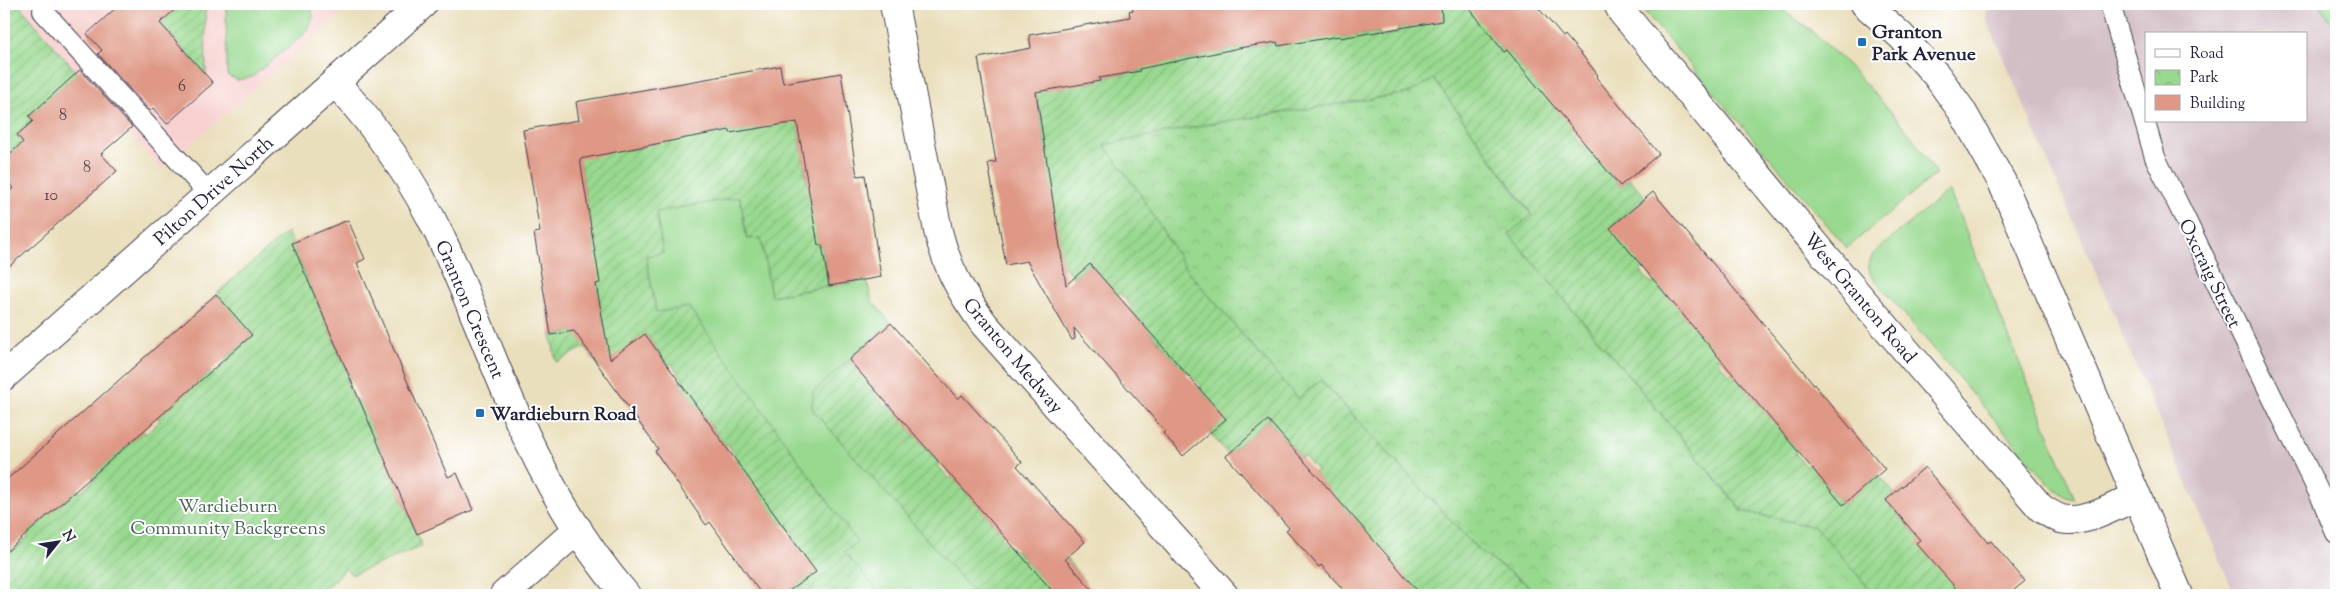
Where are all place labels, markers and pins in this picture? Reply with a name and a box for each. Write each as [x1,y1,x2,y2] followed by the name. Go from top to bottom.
[1872,20,1976,69] place label: Granton Park Avenue
[1856,36,1868,48] marker: Granton Park Avenue
[490,402,637,429] place label: Wardieburn Road
[474,407,486,419] marker: Wardieburn Road

